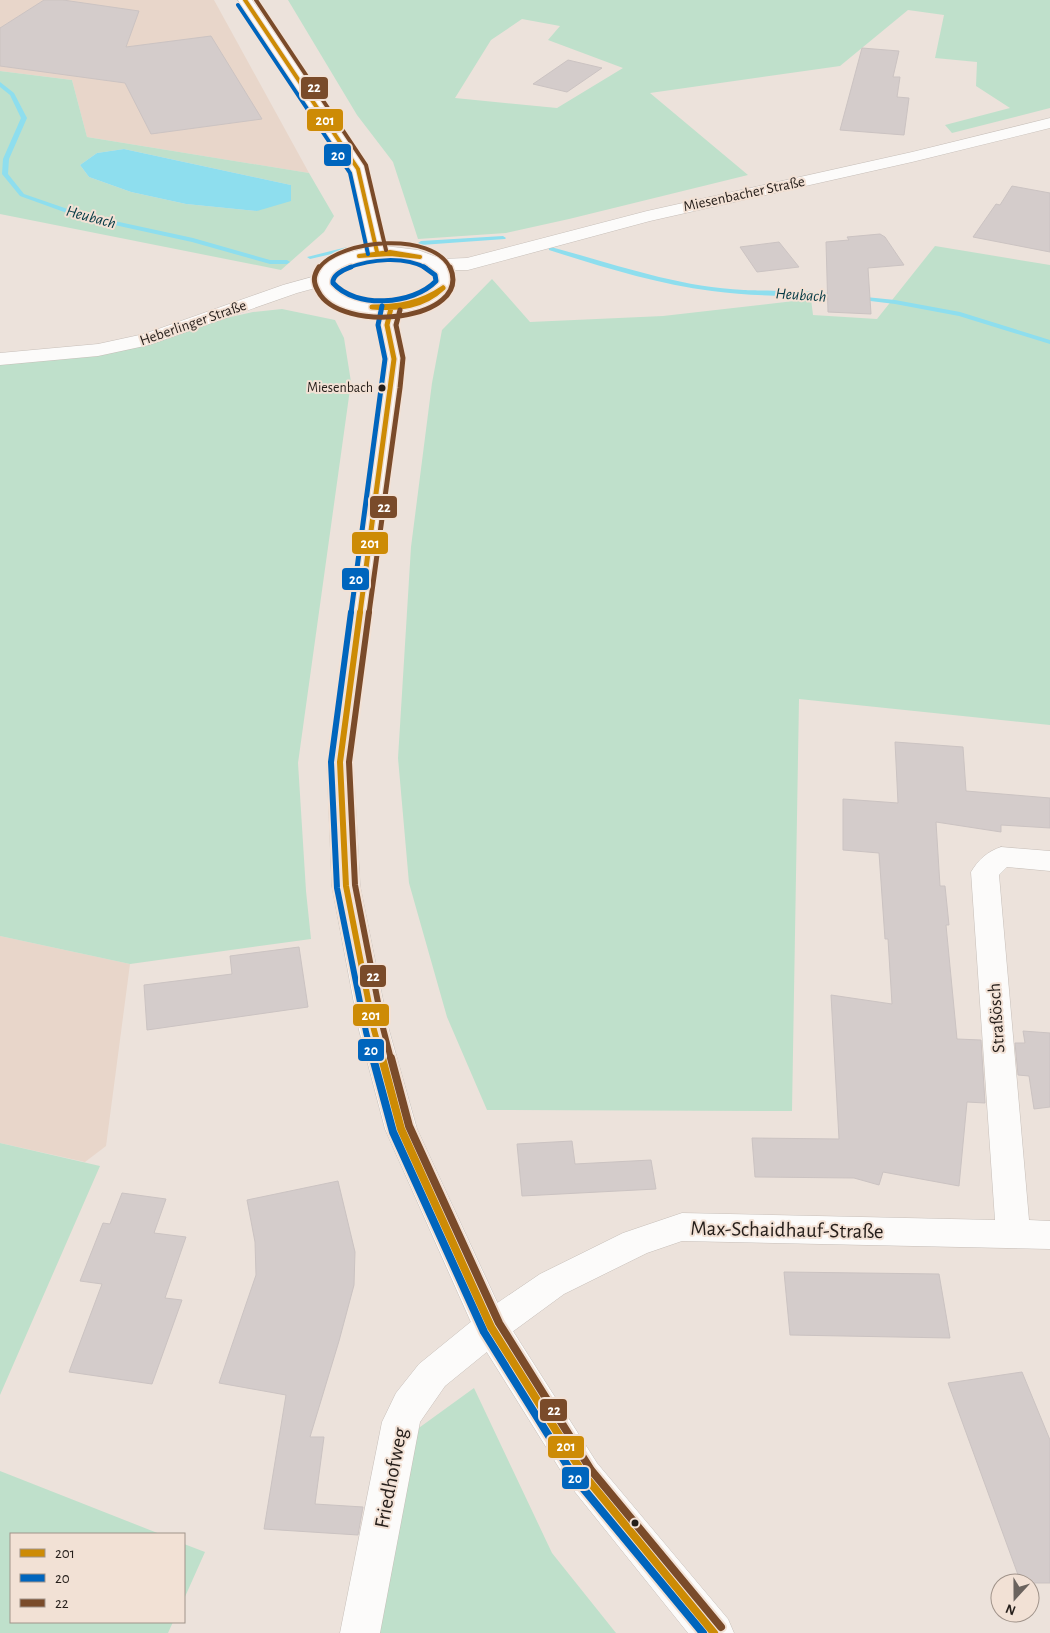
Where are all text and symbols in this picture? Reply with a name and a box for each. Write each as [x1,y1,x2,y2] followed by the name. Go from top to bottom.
[300,76,329,100] line badge: 22
[307,81,321,95] text: 22
[306,108,344,132] line badge: 201
[316,114,334,128] text: 201
[323,143,352,167] line badge: 20
[331,149,345,163] text: 20
[682,174,806,214] street label: Miesenbacher Straße
[64,203,118,231] water label: Heubach
[775,285,827,305] water label: Heubach
[138,298,248,348] street label: Heberlinger Straße
[307,381,373,395] place label: Miesenbach
[377,383,387,393] marker: Miesenbach
[369,495,398,519] line badge: 22
[377,501,391,515] text: 22
[351,531,389,555] line badge: 201
[361,537,379,551] text: 201
[341,567,370,591] line badge: 20
[349,573,363,587] text: 20
[359,964,387,988] line badge: 22
[366,970,380,984] text: 22
[986,982,1008,1054] street label: Straßösch
[352,1003,390,1027] line badge: 201
[362,1009,380,1023] text: 201
[357,1038,385,1062] line badge: 20
[364,1044,378,1058] text: 20
[690,1218,884,1242] street label: Max-Schaidhauf-Straße
[539,1398,568,1422] line badge: 22
[547,1404,561,1418] text: 22
[371,1425,411,1530] street label: Friedhofweg
[547,1435,585,1459] line badge: 201
[557,1440,575,1454] text: 201
[561,1466,590,1490] line badge: 20
[568,1472,582,1486] text: 20
[630,1518,640,1528] unlabelled marker
[10,1533,185,1623] legend
[55,1546,75,1561] text: 201
[55,1571,70,1586] text: 20
[990,1573,1040,1623] north arrow
[55,1596,69,1611] text: 22
[1004,1601,1018,1617] text: N

